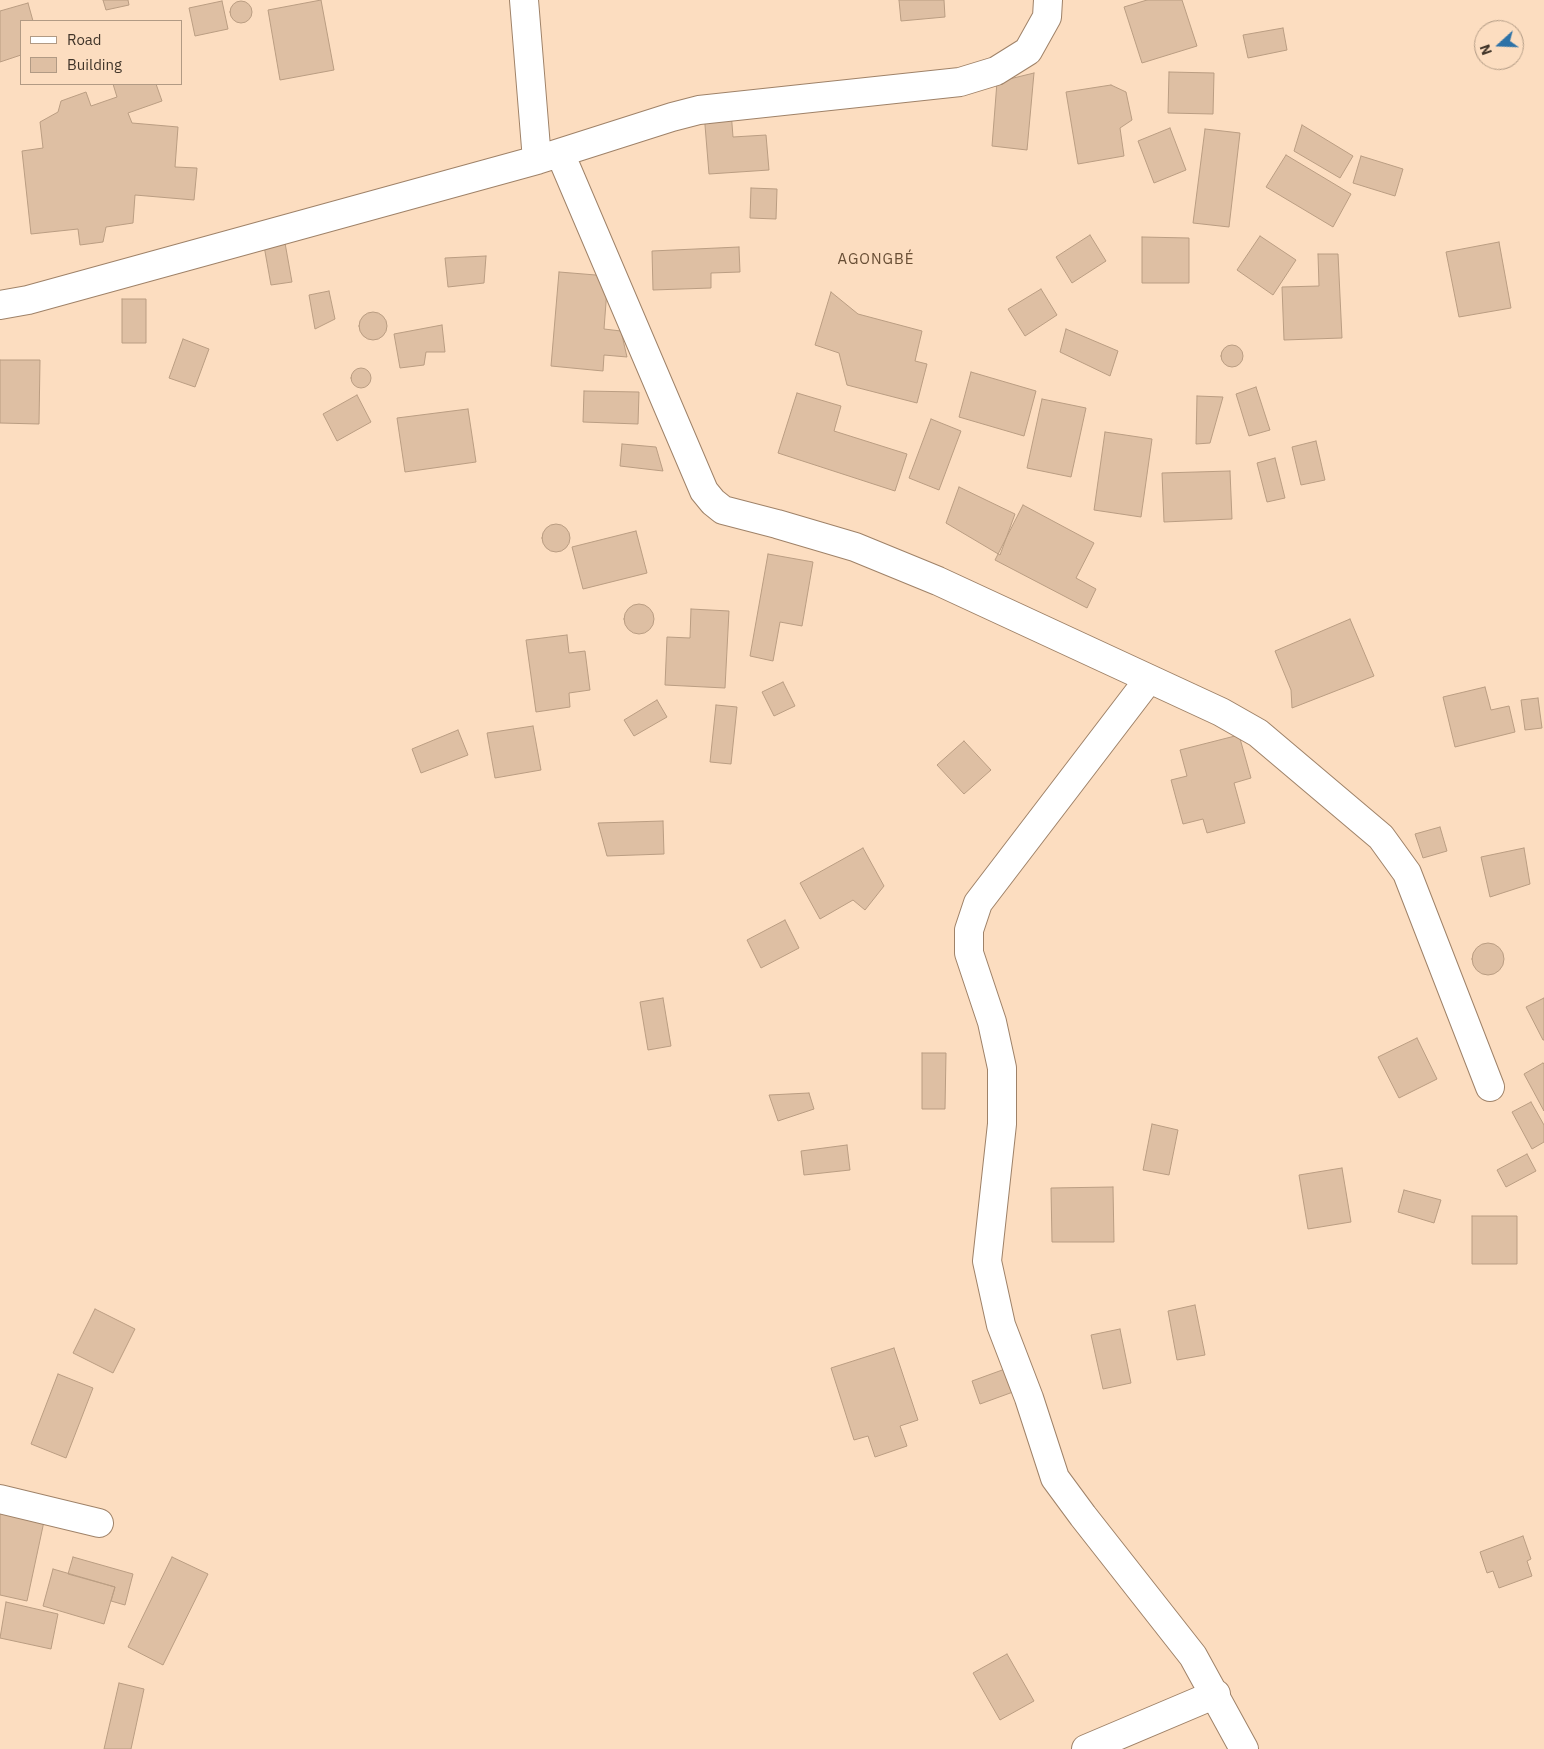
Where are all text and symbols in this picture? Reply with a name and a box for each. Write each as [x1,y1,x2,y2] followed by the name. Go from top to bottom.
[20,20,182,85] legend
[1474,20,1524,70] north arrow
[67,30,102,49] text: Road
[1476,42,1496,58] text: N
[67,55,122,74] text: Building
[837,251,915,269] district label: AGONGBÉ

